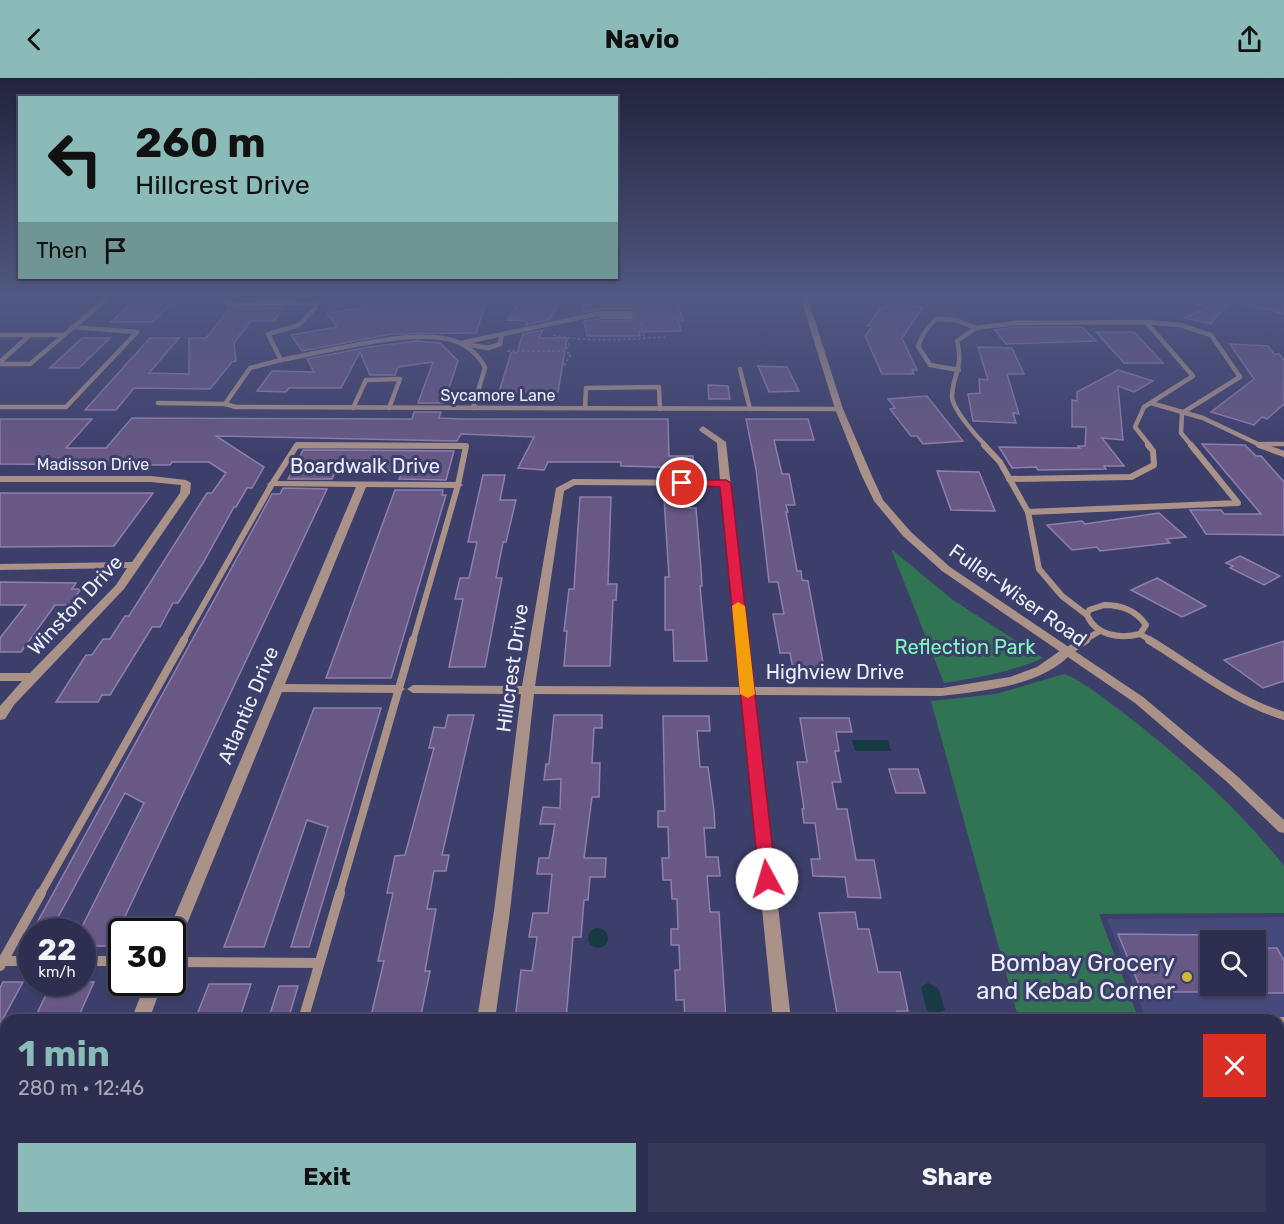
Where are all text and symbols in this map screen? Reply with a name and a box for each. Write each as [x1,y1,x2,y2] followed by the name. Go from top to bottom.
[18,23,51,56] icon: back
[604,23,680,55] text: Navio
[1233,23,1266,56] icon: share
[135,118,266,168] text: 260 m
[36,120,114,198] icon: left
[135,169,310,201] text: Hillcrest Drive
[99,234,132,267] icon: arrive
[36,237,87,264] text: Then
[441,386,555,405] street label: Sycamore Lane
[290,454,440,478] street label: Boardwalk Drive
[37,455,149,474] street label: Madisson Drive
[656,457,707,508] pin
[665,466,698,499] icon: arrive
[945,539,1091,651] street label: Fuller-Wiser Road
[23,550,127,660] street label: Winston Drive
[491,602,533,734] street label: Hillcrest Drive
[894,635,1036,659] park label: Reflection Park
[212,643,284,767] street label: Atlantic Drive
[766,660,904,684] street label: Highview Drive
[735,847,799,911] position arrow
[108,918,186,996] speed limit sign: 30
[1200,930,1266,996] map controls
[1200,930,1266,996] button: search
[38,932,77,968] text: 22
[976,949,1175,1005] place label: Bombay Grocery and Kebab Corner
[38,963,76,981] text: km/h
[1180,970,1194,984] marker: Bombay Grocery and Kebab Corner
[18,1032,110,1075] text: 1 min
[1203,1034,1266,1097] button: close
[18,1076,144,1100] text: 280 m · 12:46
[18,1143,636,1212] button: Exit
[648,1143,1266,1212] button: Share

